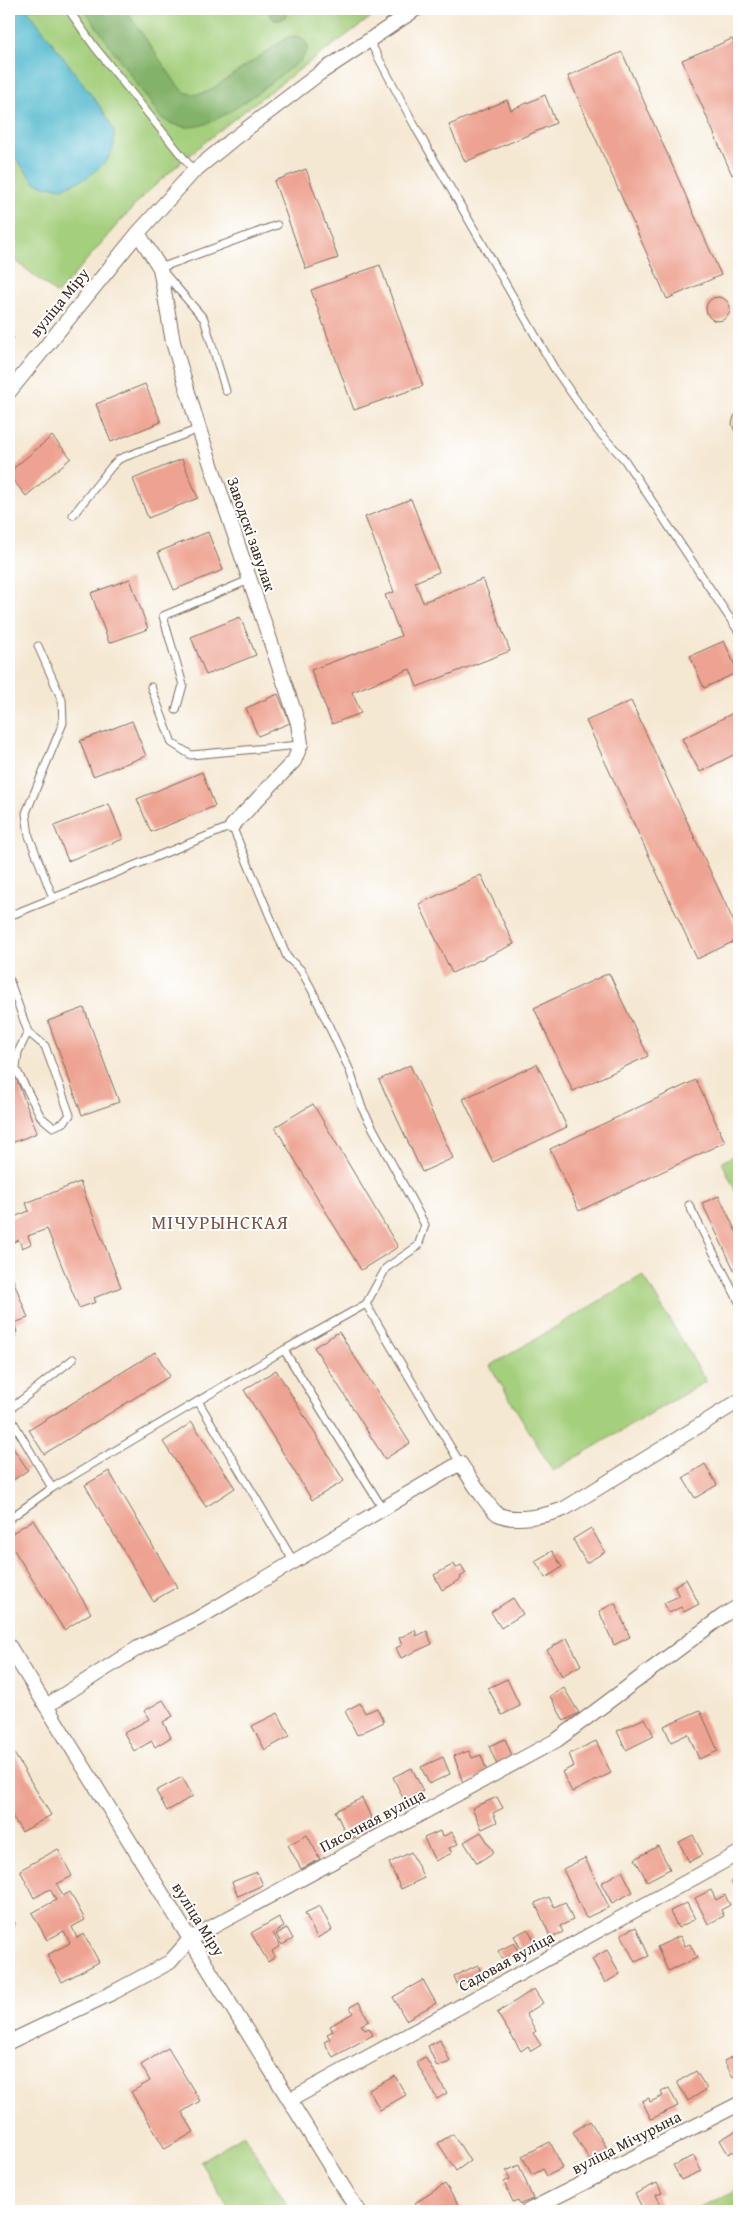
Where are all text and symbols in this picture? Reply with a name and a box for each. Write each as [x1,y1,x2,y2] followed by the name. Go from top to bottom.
[23,262,95,342] street label: вуліца Міру
[221,474,283,595] street label: Заводскі завулак
[151,1208,289,1236] district label: МІЧУРЫНСКАЯ
[315,1782,429,1858] street label: Пясочная вуліца
[167,1877,231,1961] street label: вуліца Міру
[454,1925,559,1997] street label: Садовая вуліца
[567,2104,685,2180] street label: вуліца Мічурына

